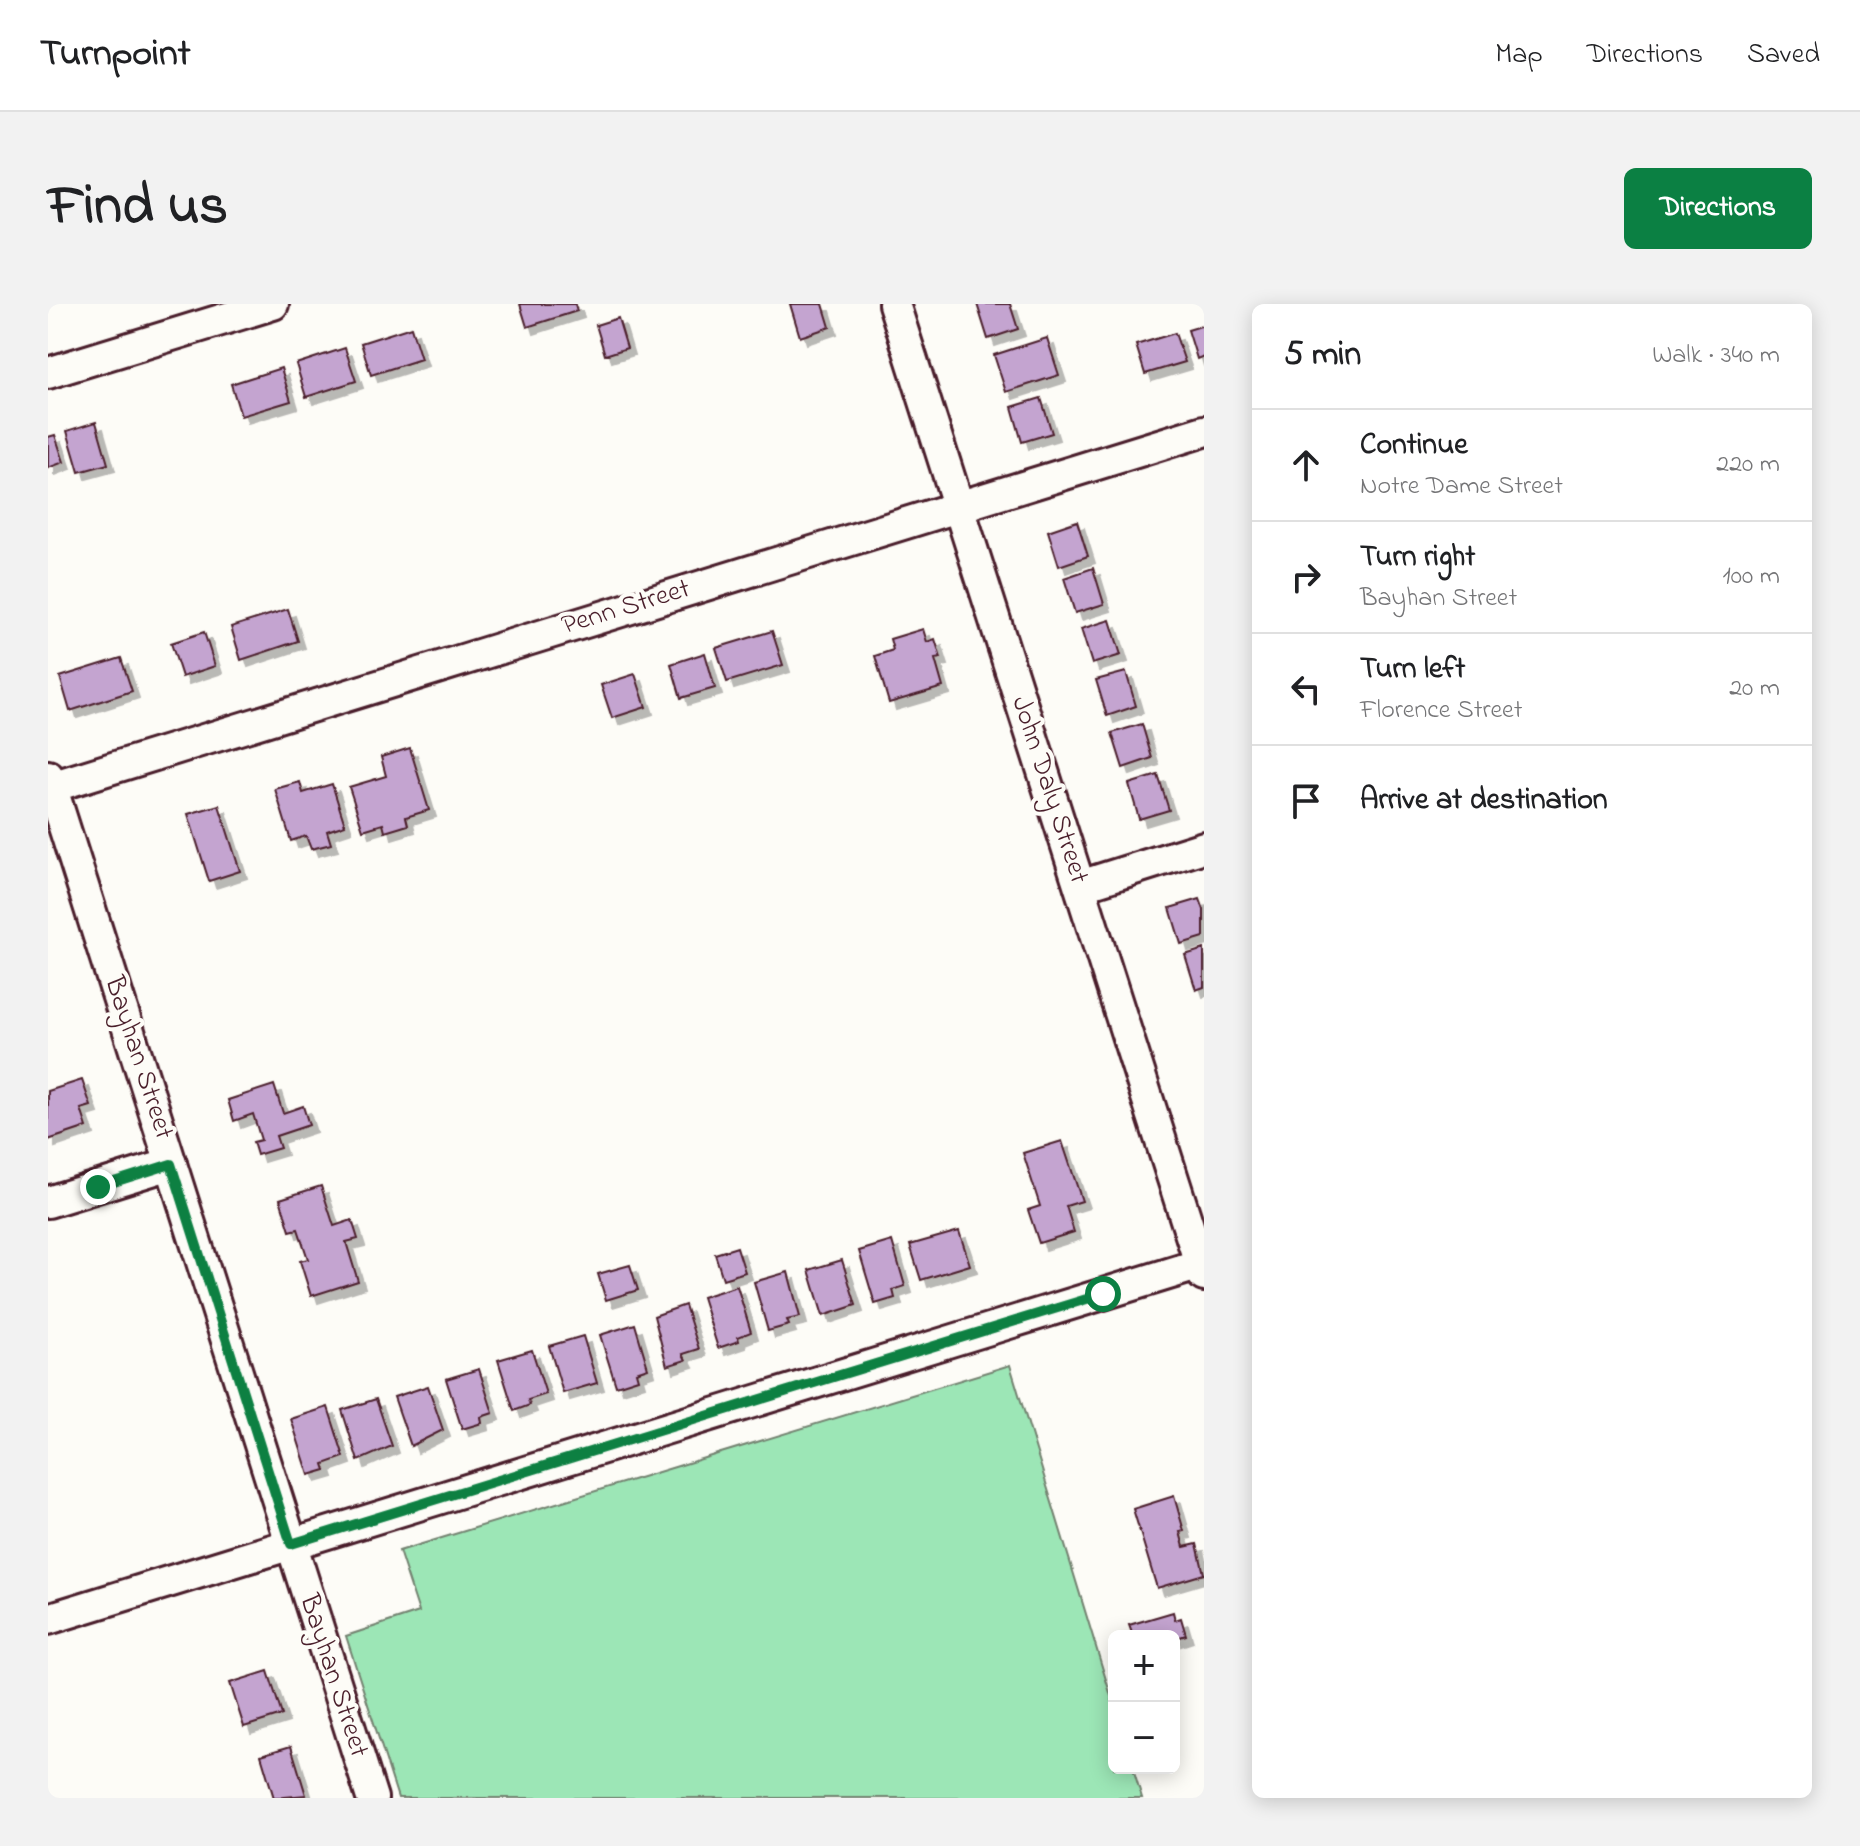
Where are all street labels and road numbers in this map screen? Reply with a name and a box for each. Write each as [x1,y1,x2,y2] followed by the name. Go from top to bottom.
[557,569,695,647] street label: Penn Street
[999,691,1099,889] street label: John Daly Street
[92,970,184,1145] street label: Bayhan Street
[287,1588,379,1763] street label: Bayhan Street

